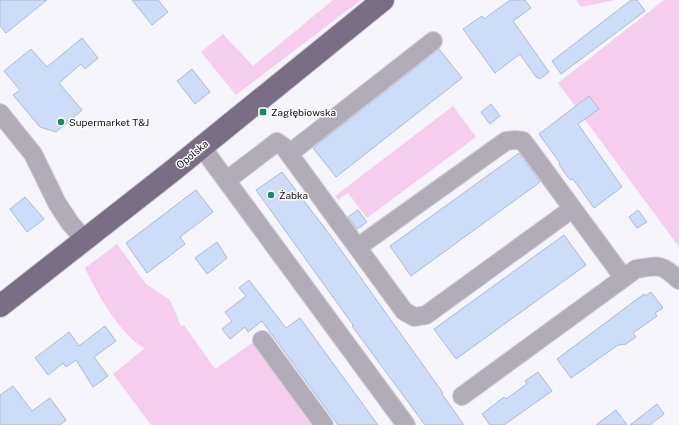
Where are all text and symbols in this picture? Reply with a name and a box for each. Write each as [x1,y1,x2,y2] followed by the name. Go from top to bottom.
[271,106,336,118] place label: Zagłębiowska
[258,107,268,117] marker: Zagłębiowska
[69,116,149,128] place label: Supermarket T&J
[56,117,66,127] marker: Supermarket T&J
[174,137,210,171] street label: Opolska
[279,189,308,201] place label: Żabka
[266,190,276,200] marker: Żabka

